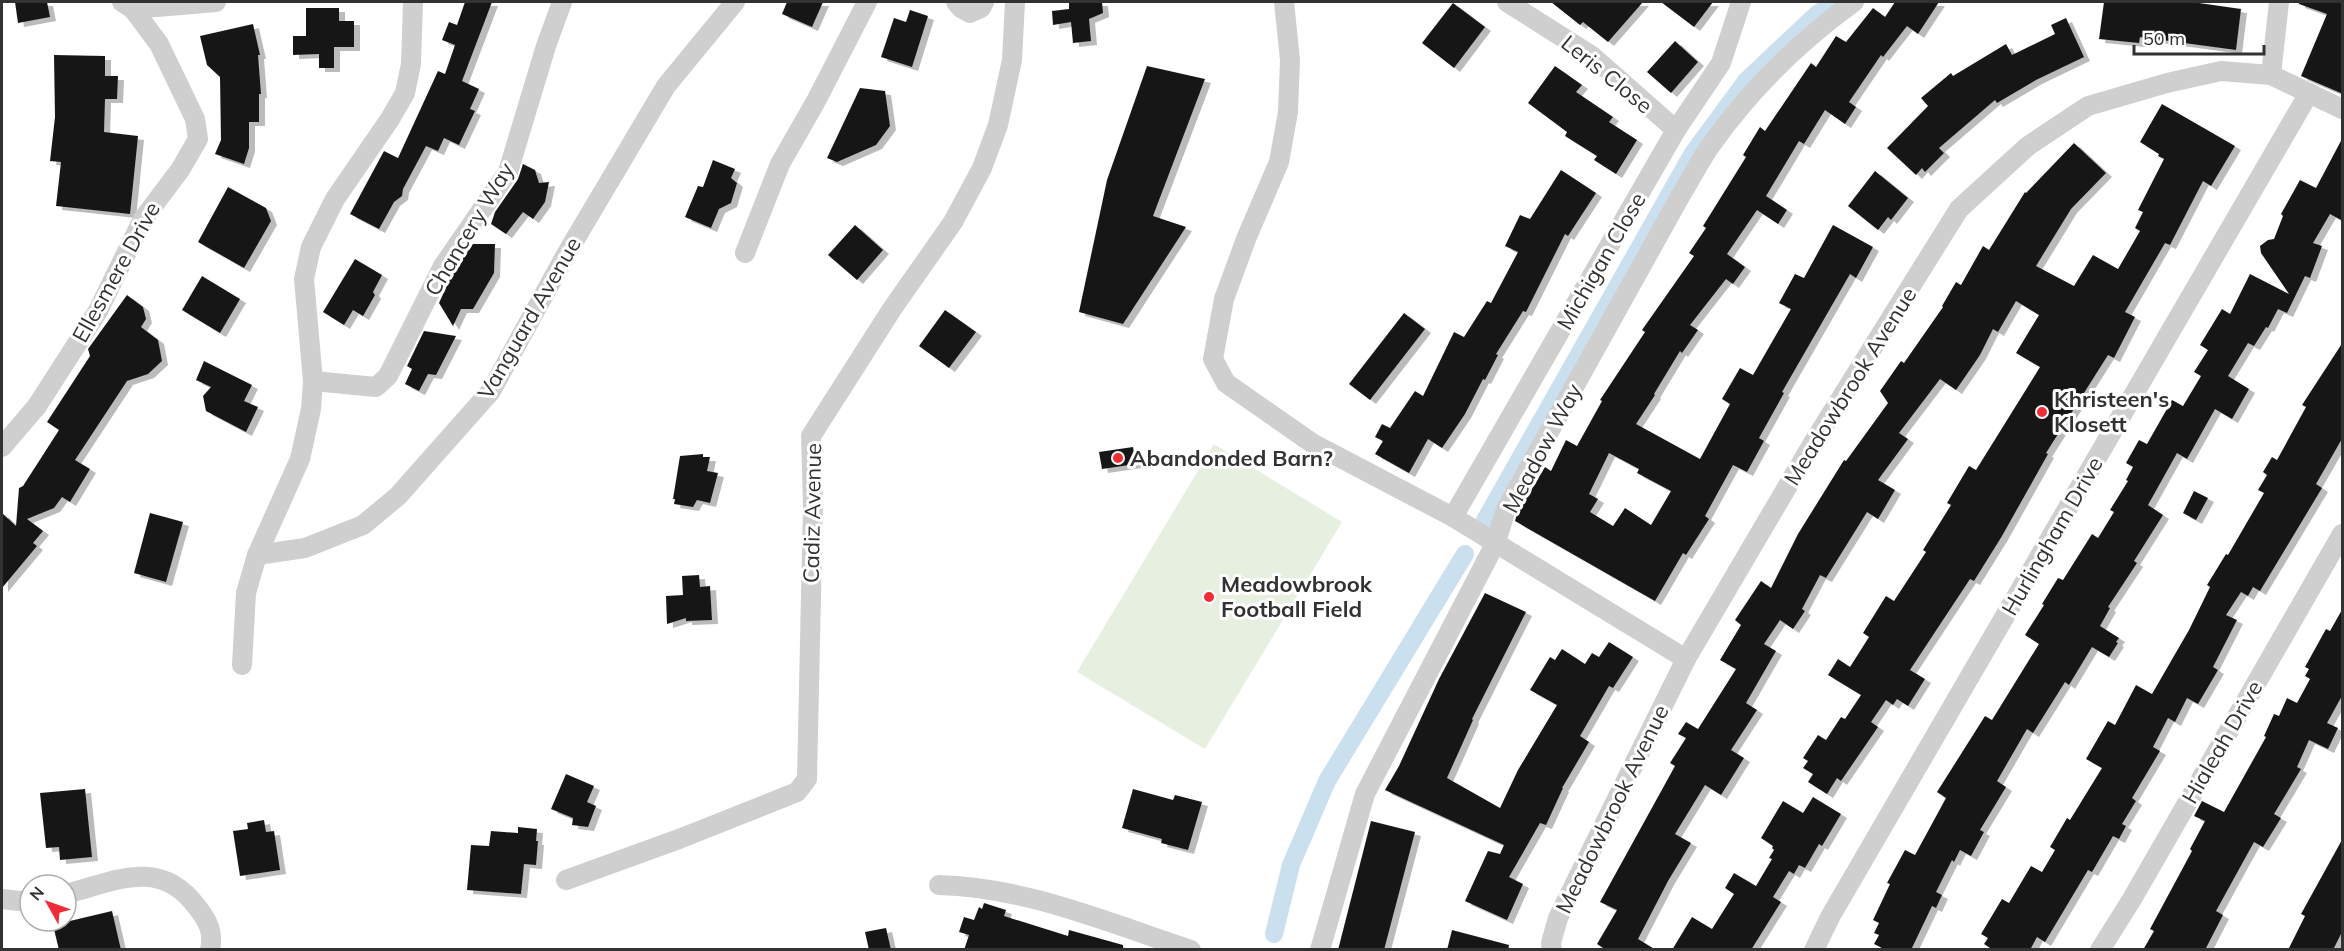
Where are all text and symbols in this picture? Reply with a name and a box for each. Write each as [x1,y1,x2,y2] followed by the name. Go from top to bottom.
[2134,18,2264,56] scale bar
[2143,27,2185,50] text: 50 m
[1556,29,1658,119] street label: Leris Close
[418,157,520,301] street label: Chancery Way
[1550,187,1652,335] street label: Michigan Close
[66,197,166,347] street label: Ellesmere Drive
[471,232,587,404] street label: Vanguard Avenue
[1778,282,1922,490] street label: Meadowbrook Avenue
[1496,378,1588,517] street label: Meadow Way
[2054,385,2169,438] place label: Khristeen's Klosett
[2035,405,2049,419] marker: Khristeen's Klosett
[797,443,827,583] street label: Cadiz Avenue
[1130,444,1333,472] place label: Abandonded Barn?
[1111,451,1125,465] marker: Abandonded Barn?
[1995,452,2109,620] street label: Hurlingham Drive
[1221,570,1373,623] place label: Meadowbrook Football Field
[1202,590,1216,604] marker: Meadowbrook Football Field
[2176,675,2268,809] street label: Hialeah Drive
[1549,700,1675,918] street label: Meadowbrook Avenue
[18,873,78,933] north arrow
[25,882,48,904] text: N

